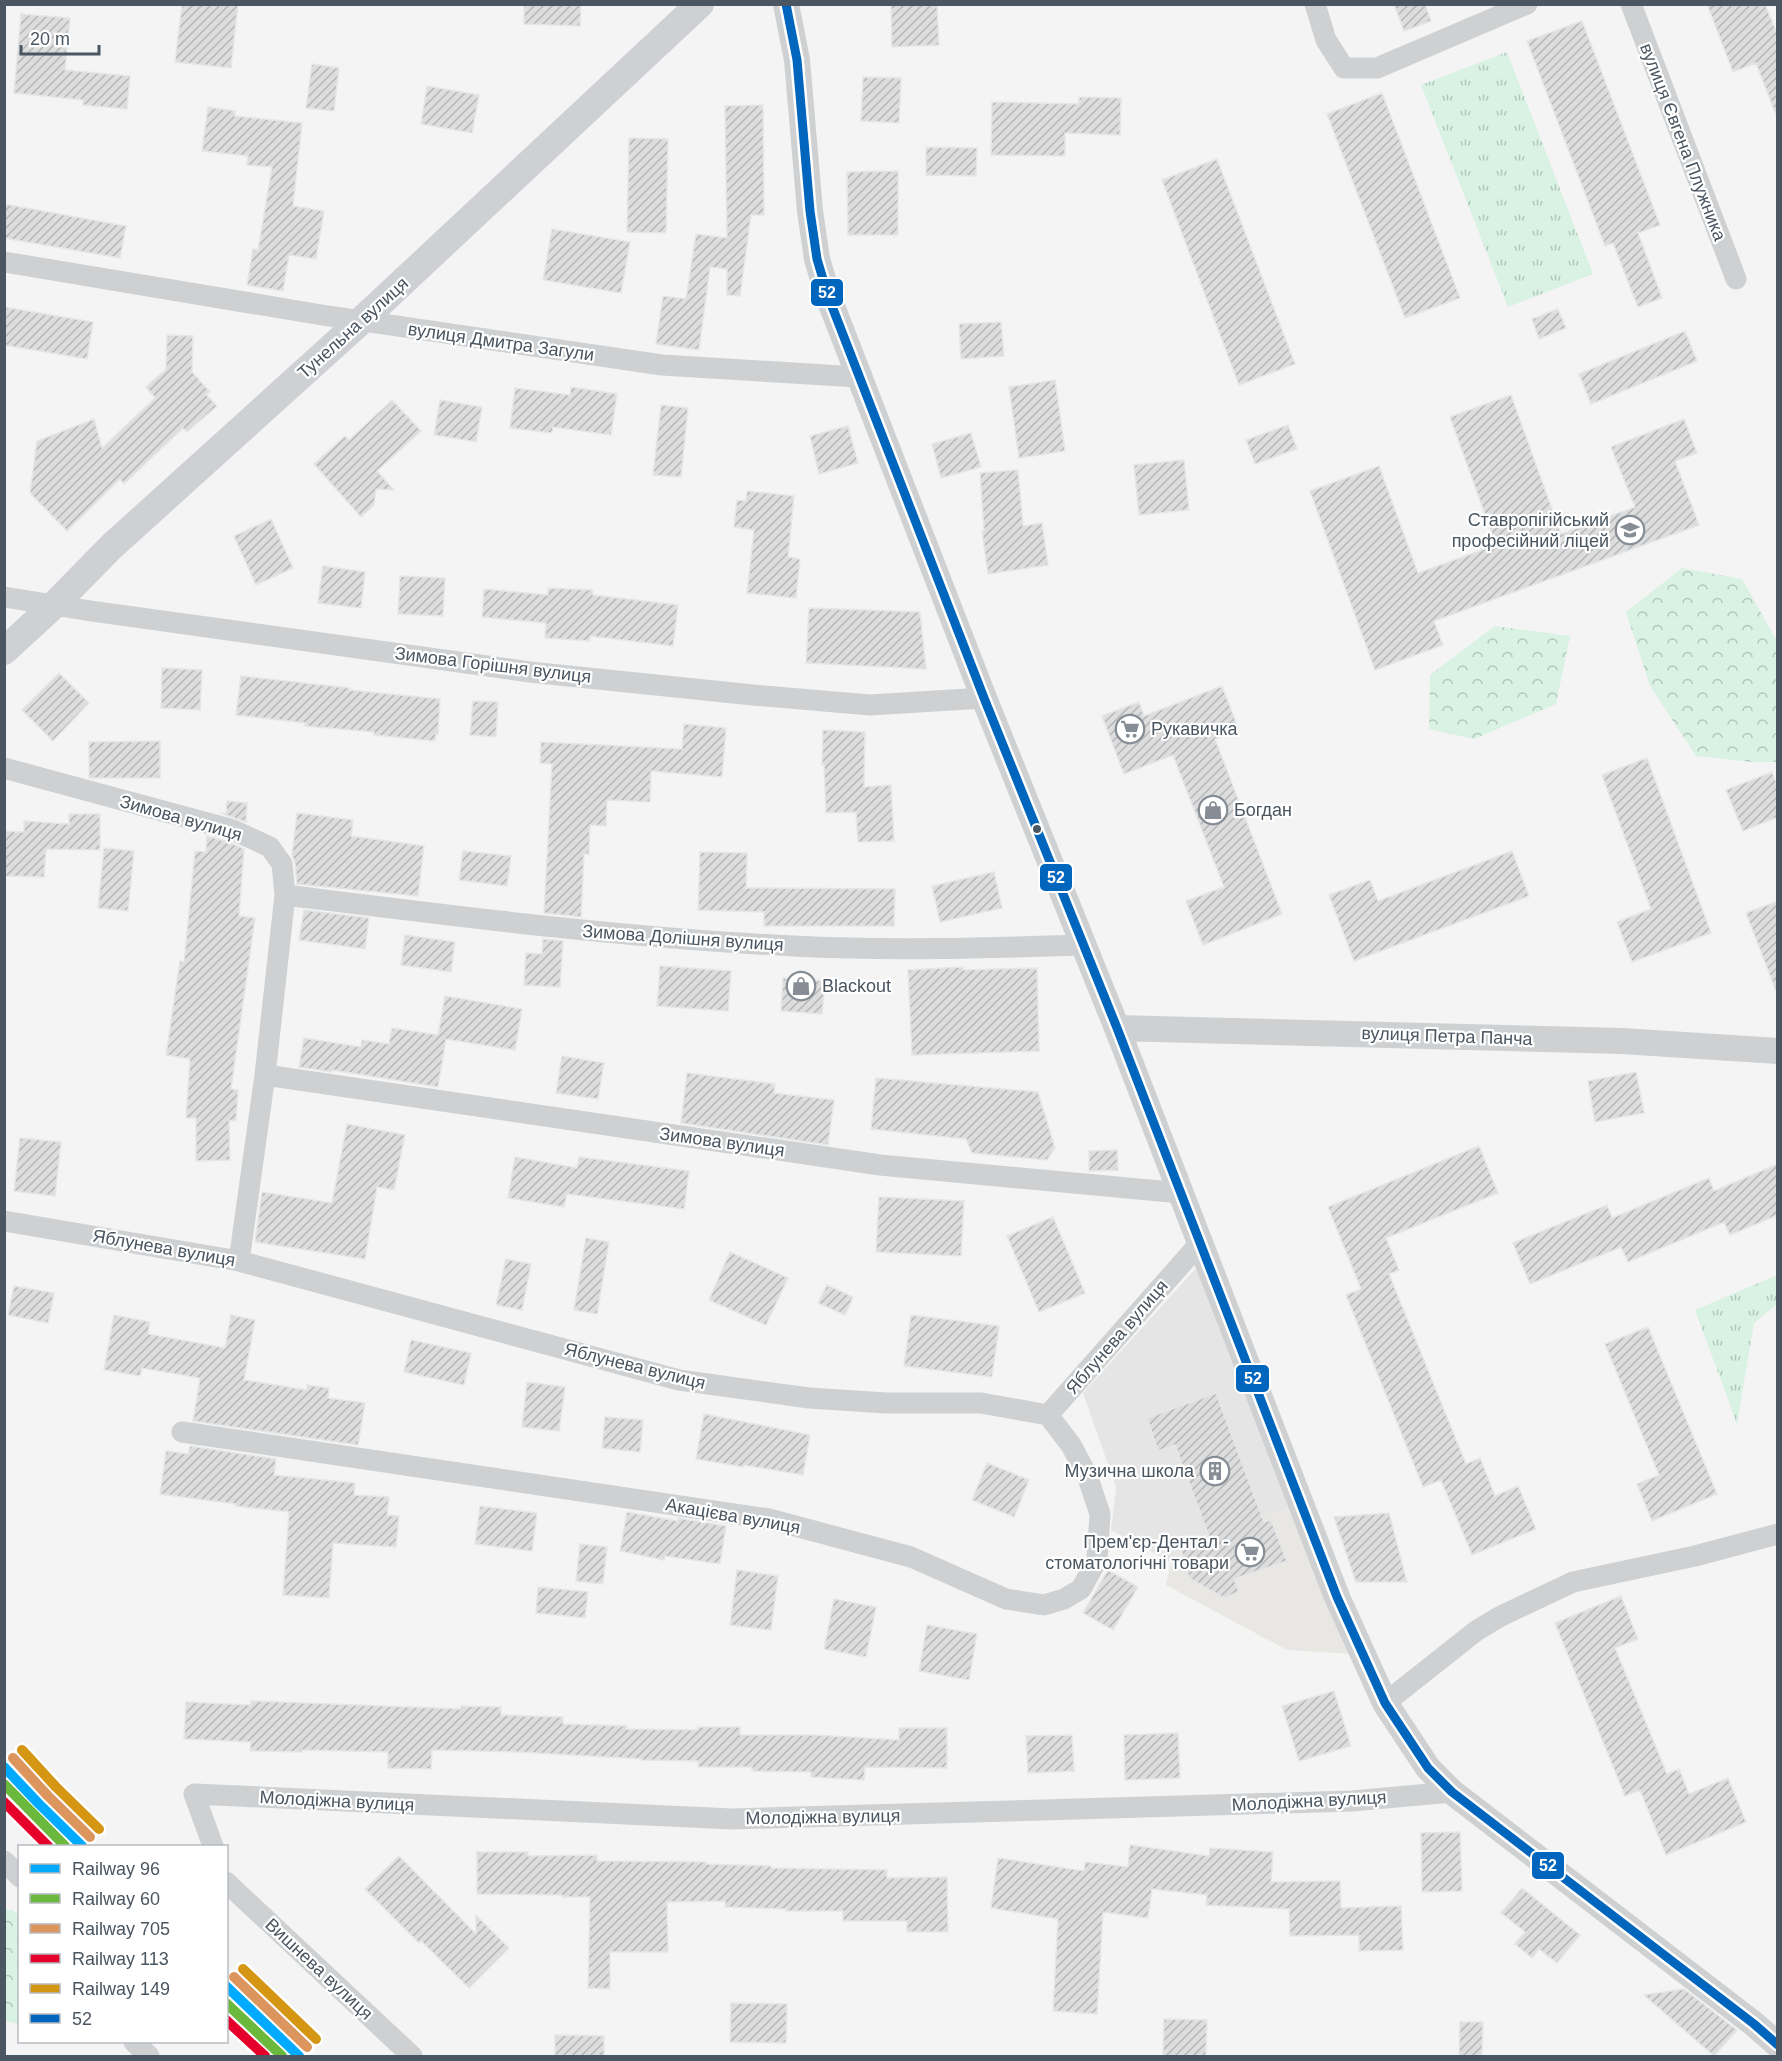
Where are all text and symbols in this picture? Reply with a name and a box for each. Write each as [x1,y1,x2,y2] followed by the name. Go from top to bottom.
[21,18,99,56] scale bar
[30,29,70,49] text: 20 m
[1636,40,1730,245] street label: вулиця Євгена Плужника
[294,273,412,383] street label: Тунельна вулиця
[810,278,844,307] line badge: 52
[818,284,836,301] text: 52
[407,319,595,365] street label: вулиця Дмитра Загули
[1452,510,1609,551] place label: Ставропігійський професійний ліцей
[1614,514,1646,546] school or university icon: Ставропігійський професійний ліцей
[394,643,592,687] street label: Зимова Горішня вулиця
[1114,713,1146,745] supermarket icon: Рукавичка
[1151,719,1239,739] place label: Рукавичка
[118,791,244,845] street label: Зимова вулиця
[1197,794,1229,826] shop icon: Богдан
[1234,800,1292,820] place label: Богдан
[1031,823,1043,835] unlabelled marker
[1039,863,1073,892] line badge: 52
[1047,869,1065,886] text: 52
[582,921,784,955] street label: Зимова Долішня вулиця
[785,970,817,1002] shop icon: Blackout
[822,976,891,996] place label: Blackout
[1361,1023,1534,1049] street label: вулиця Петра Панча
[658,1123,786,1161] street label: Зимова вулиця
[91,1226,237,1270] street label: Яблунева вулиця
[1062,1276,1172,1398] street label: Яблунева вулиця
[562,1339,708,1393] street label: Яблунева вулиця
[1235,1364,1270,1393] line badge: 52
[1244,1370,1262,1387] text: 52
[1199,1455,1231,1487] building icon: Музична школа
[1065,1461,1195,1481] place label: Музична школа
[664,1494,802,1538] street label: Акацієва вулиця
[1045,1532,1229,1573] place label: Прем'єр-Дентал - стоматологічні товари
[1234,1536,1266,1568] supermarket icon: Прем'єр-Дентал - стоматологічні товари
[259,1787,415,1815] street label: Молодіжна вулиця
[1231,1787,1387,1815] street label: Молодіжна вулиця
[745,1806,901,1828] street label: Молодіжна вулиця
[18,1845,228,2043] legend
[1531,1851,1565,1880] line badge: 52
[1539,1857,1557,1874] text: 52
[72,1859,160,1879] text: Railway 96
[72,1889,160,1909] text: Railway 60
[261,1914,377,2024] street label: Вишнева вулиця
[72,1919,170,1939] text: Railway 705
[72,1949,169,1969] text: Railway 113
[72,1979,170,1999] text: Railway 149
[72,2009,92,2029] text: 52

